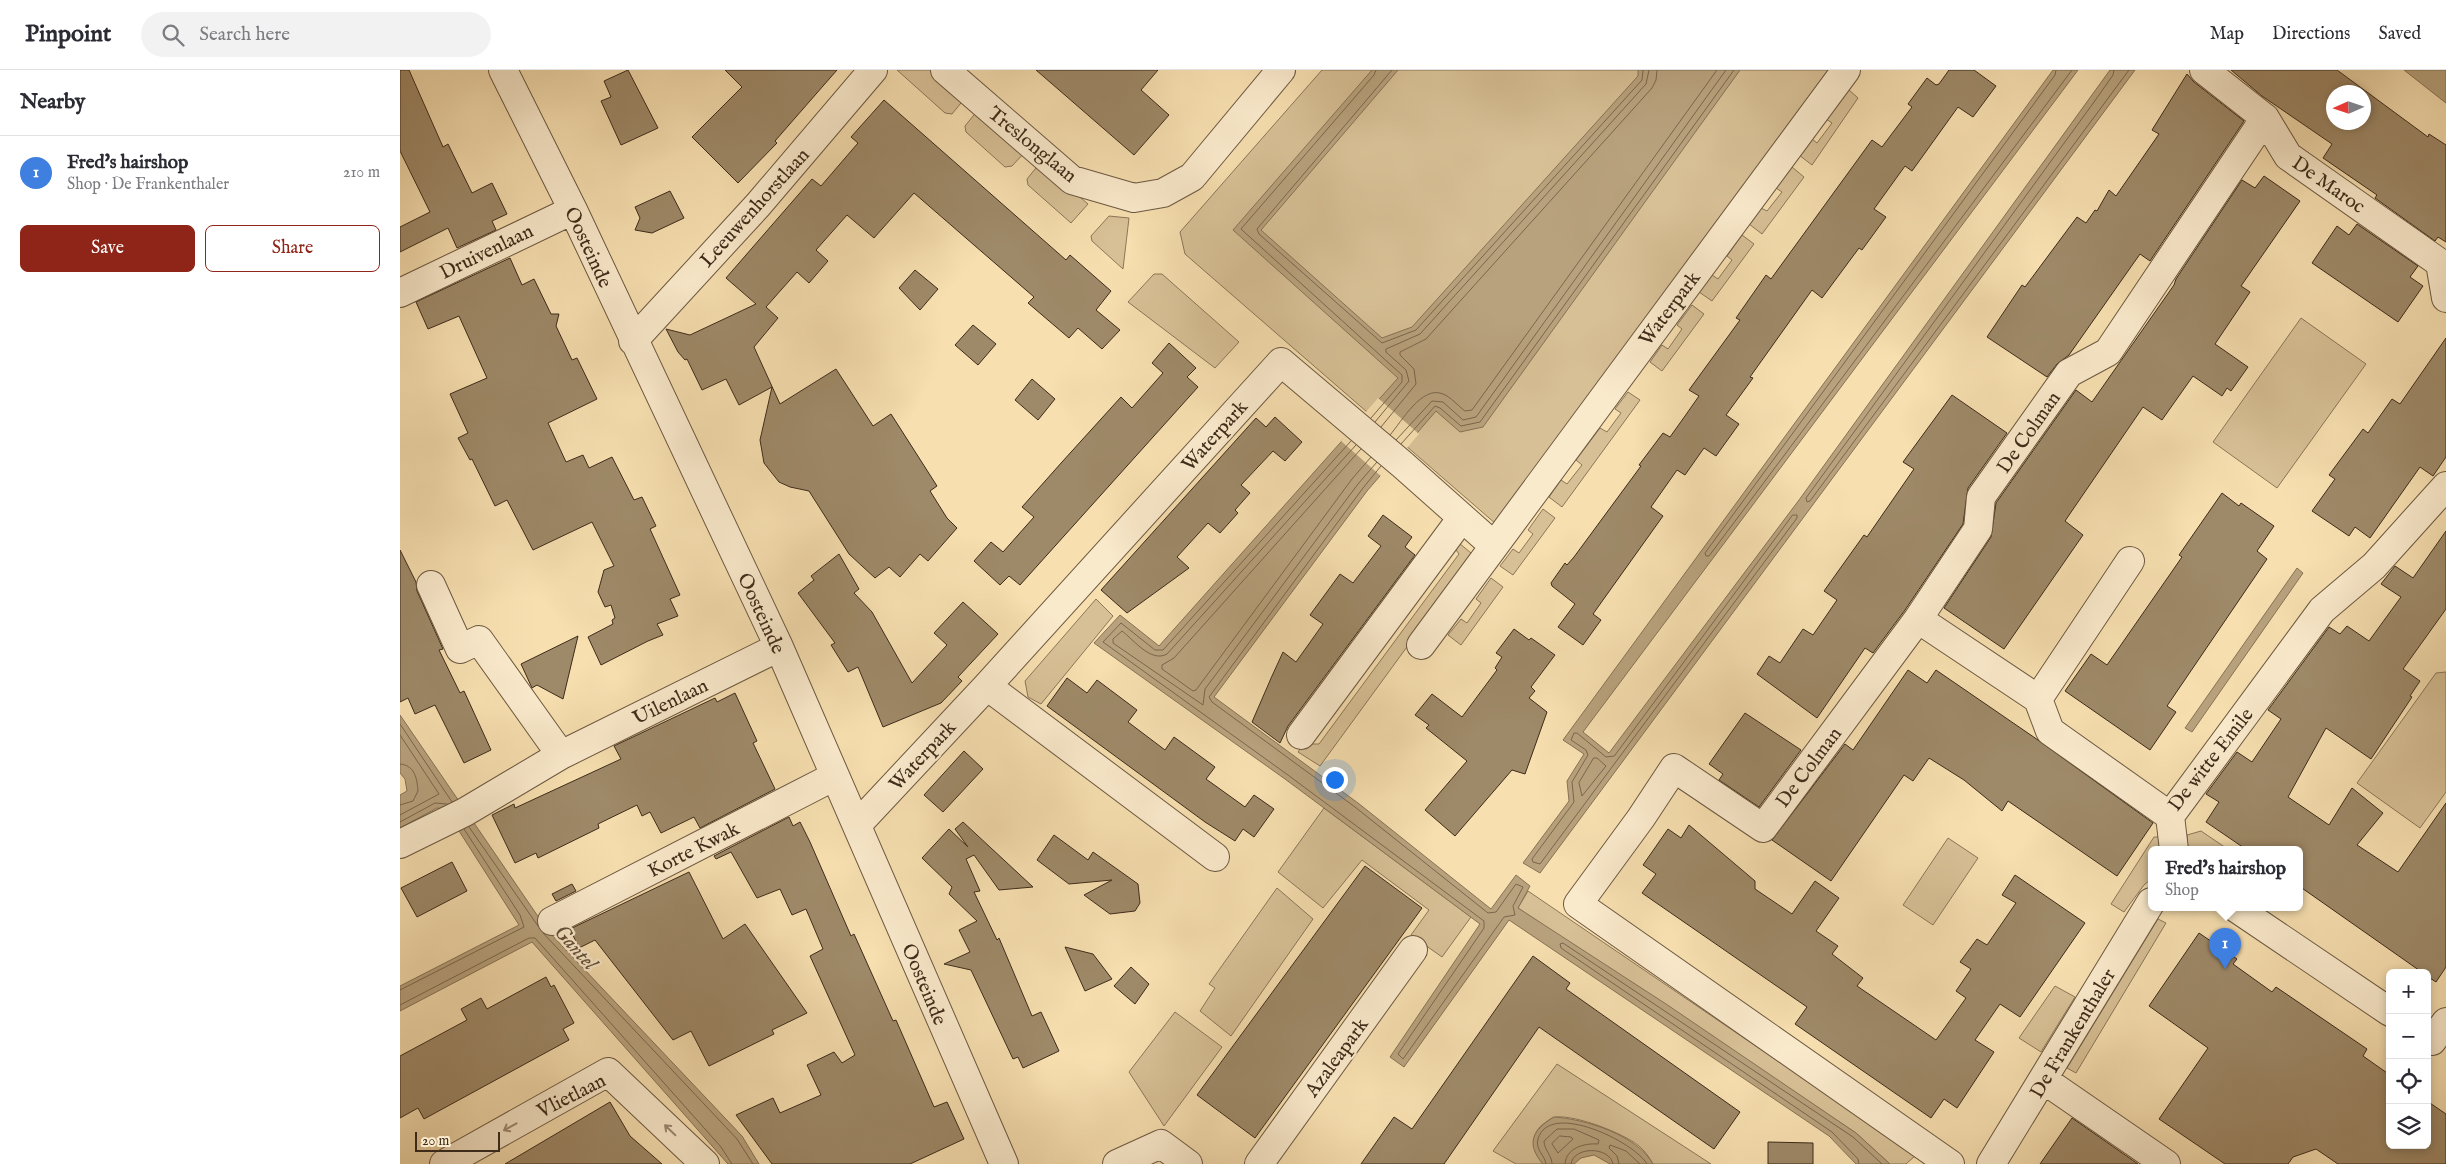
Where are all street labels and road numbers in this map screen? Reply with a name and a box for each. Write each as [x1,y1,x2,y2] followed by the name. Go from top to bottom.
[982,102,1082,189] street label: Treslonglaan
[695,143,815,273] street label: Leeuwenhorstlaan
[2287,151,2370,219] street label: De Maroc
[558,203,617,292] street label: Oosteinde
[436,219,538,286] street label: Druivenlaan
[1634,266,1707,351] street label: Waterpark
[1992,387,2067,479] street label: De Colman
[1177,395,1254,477] street label: Waterpark
[731,569,790,658] street label: Oosteinde
[629,673,713,731] street label: Uilenlaan
[2163,703,2259,817] street label: De witte Emile
[884,715,962,796] street label: Waterpark
[1771,722,1848,813] street label: De Colman
[644,817,744,884] street label: Korte Kwak
[895,940,952,1029] street label: Oosteinde
[2025,964,2122,1103] street label: De Frankenthaler
[1299,1013,1375,1103] street label: Azaleapark
[532,1068,611,1125] street label: Vlietlaan

